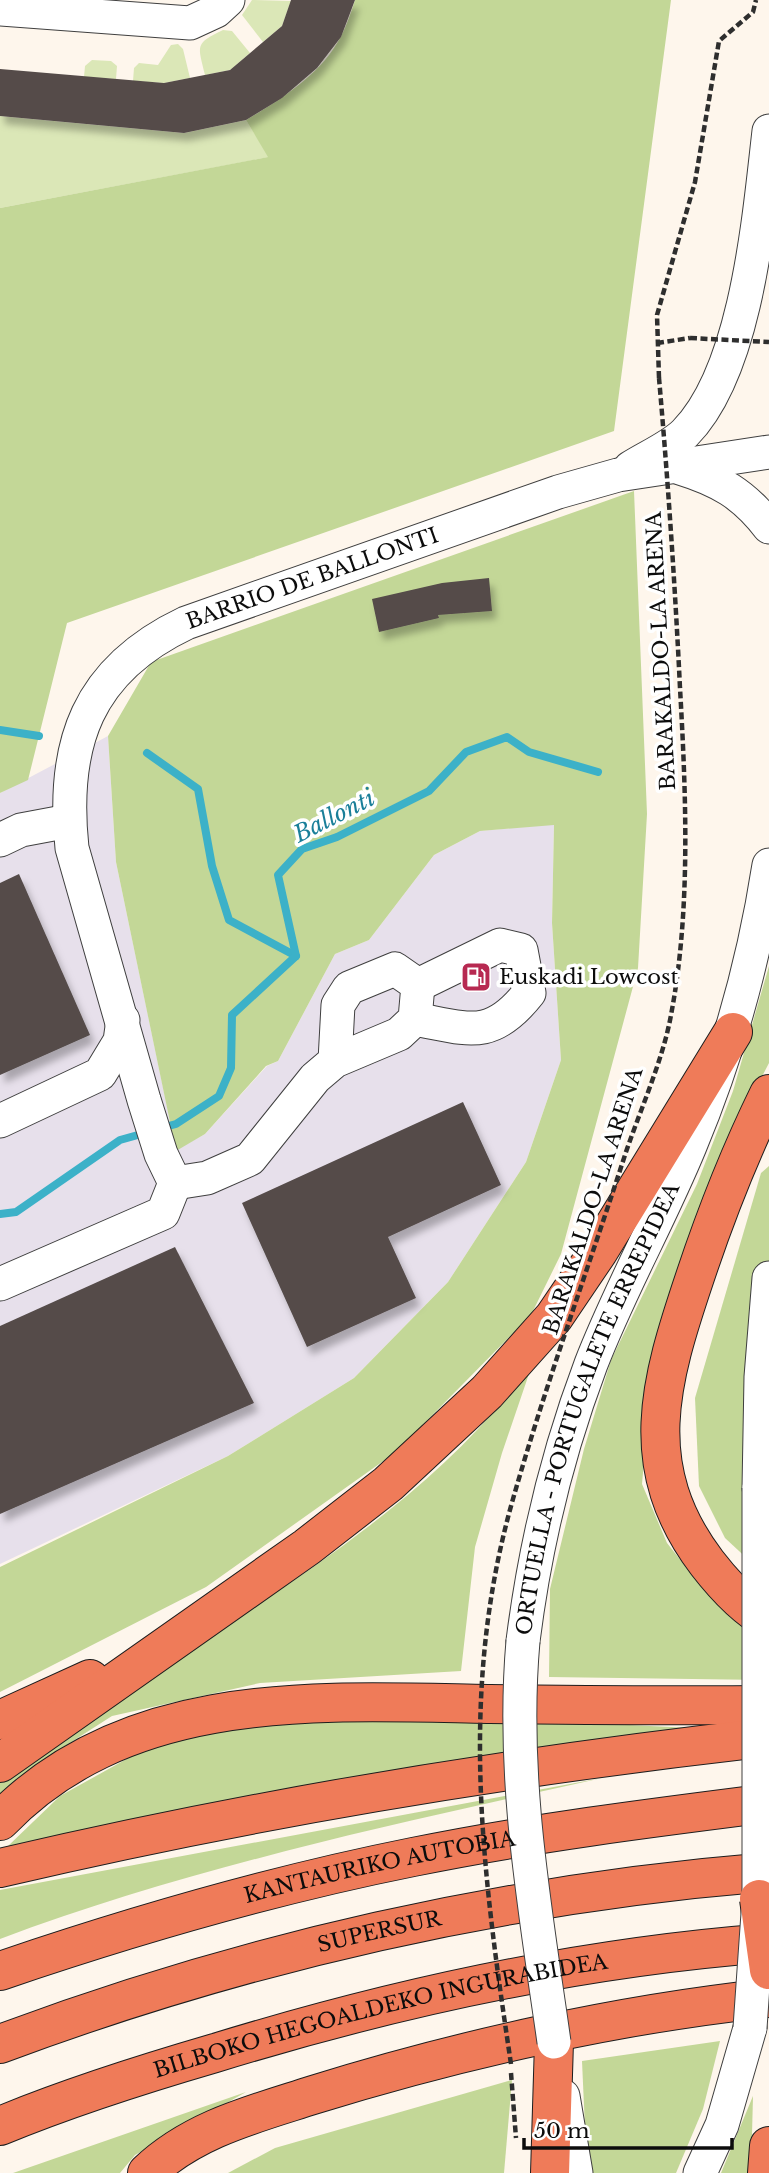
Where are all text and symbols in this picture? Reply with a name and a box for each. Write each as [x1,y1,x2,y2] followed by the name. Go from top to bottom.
[641,510,681,791] street label: BARAKALDO-LA ARENA
[183,522,442,635] street label: BARRIO DE BALLONTI
[288,784,379,849] water label: Ballonti
[459,960,493,994] fuel station icon: Euskadi Lowcost
[499,964,678,990] place label: Euskadi Lowcost
[537,1063,649,1338] street label: BARAKALDO-LA ARENA
[511,1178,686,1637] street label: ORTUELLA - PORTUGALETE ERREPIDEA
[241,1825,518,1909] street label: KANTAURIKO AUTOBIA
[315,1905,445,1958] street label: SUPERSUR
[150,1949,610,2084] street label: BILBOKO HEGOALDEKO INGURABIDEA
[524,2106,732,2150] scale bar
[534,2118,590,2144] text: 50 m

